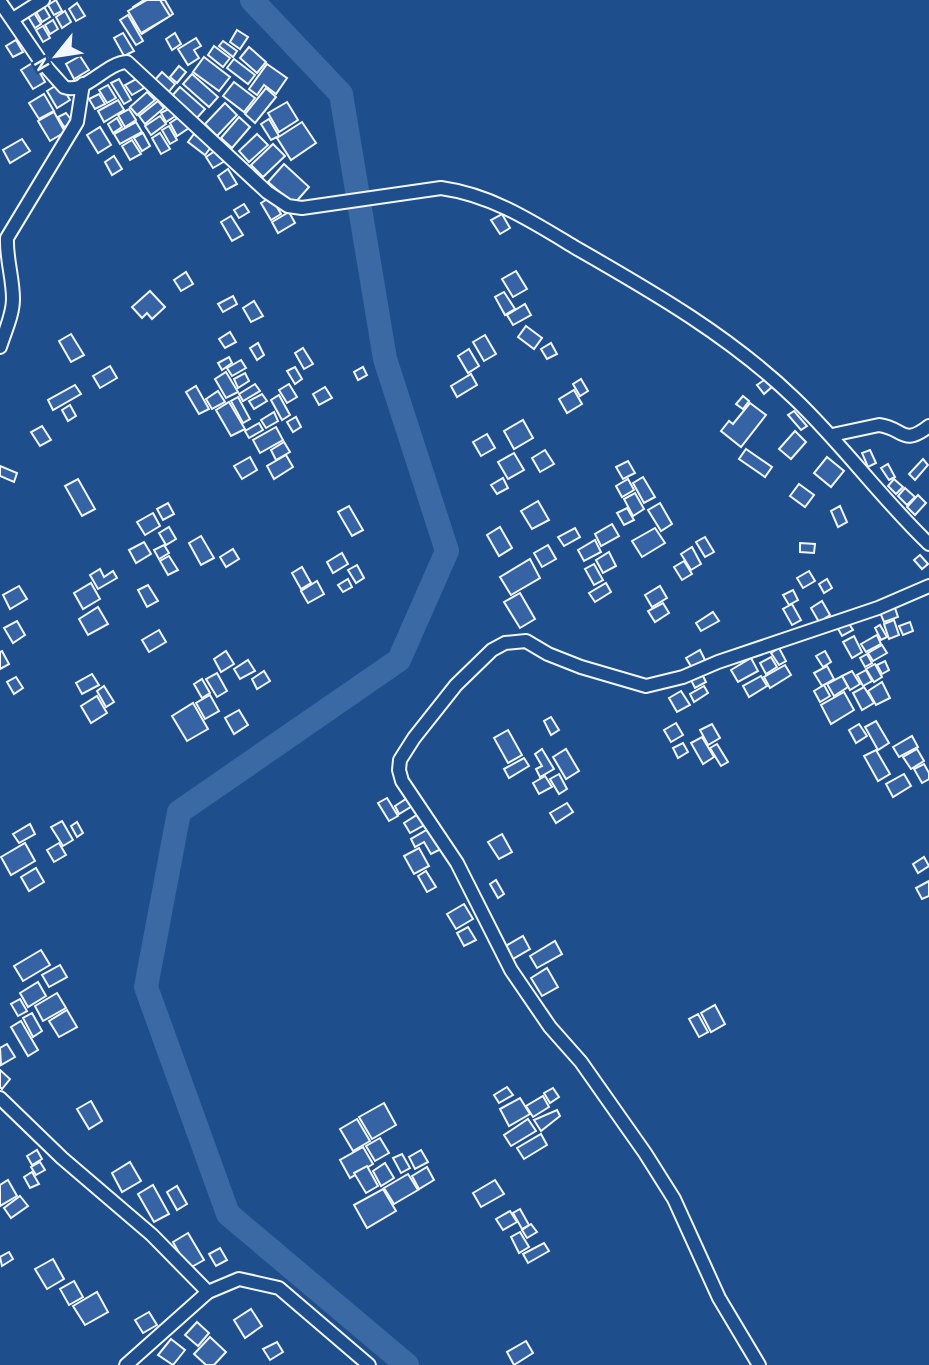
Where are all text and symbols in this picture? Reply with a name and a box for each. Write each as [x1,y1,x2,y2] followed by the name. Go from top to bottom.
[21,21,91,91] north arrow
[28,54,54,75] text: N

